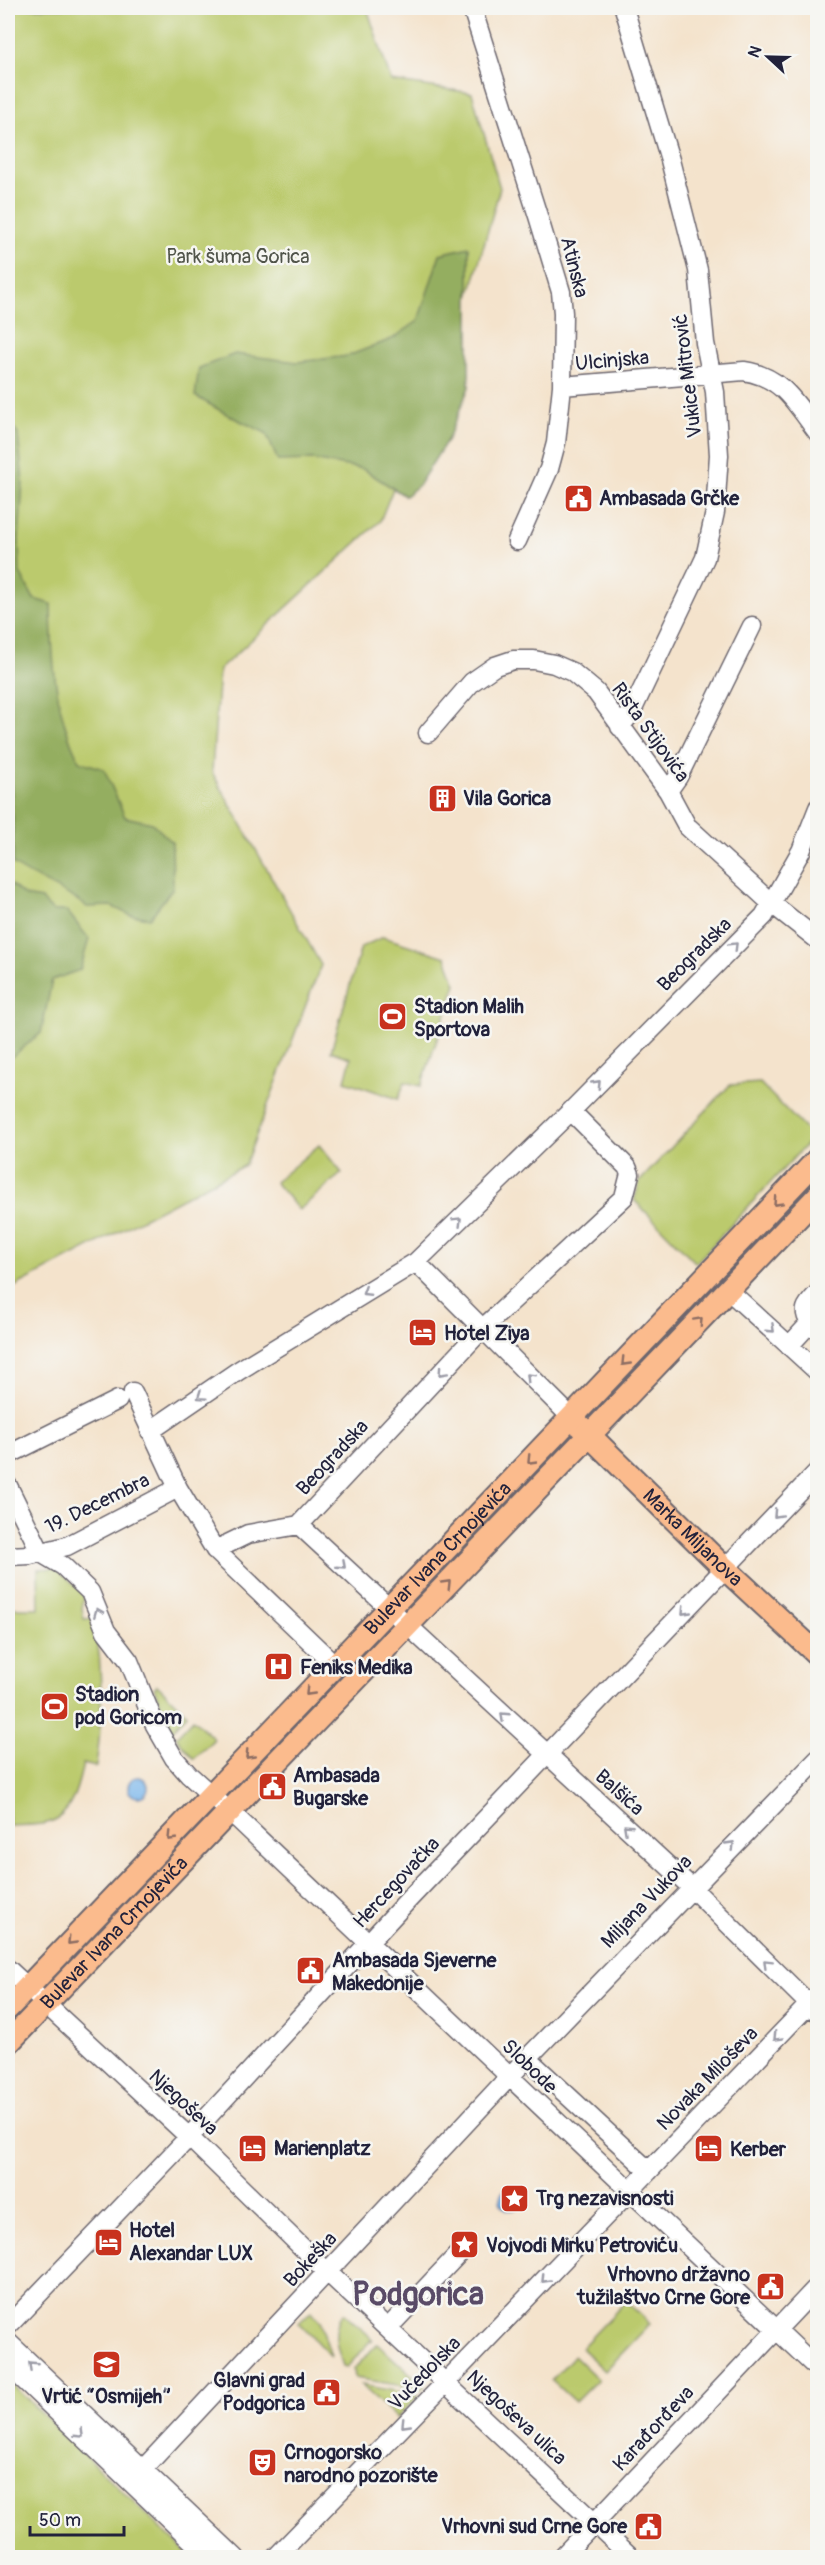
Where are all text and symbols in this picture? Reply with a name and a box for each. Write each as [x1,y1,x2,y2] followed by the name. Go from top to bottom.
[738,27,798,87] north arrow
[744,43,766,61] text: N
[555,234,594,300] street label: Atinska
[166,244,310,269] park label: Park šuma Gorica
[667,313,708,439] street label: Vukice Mitrović
[574,345,650,376] street label: Ulcinjska
[562,482,594,514] public building icon: Ambasada Grčke
[599,486,740,511] place label: Ambasada Grčke
[606,678,695,787] street label: Rista Stijovića
[426,782,458,814] building icon: Vila Gorica
[463,786,551,811] place label: Vila Gorica
[652,912,737,997] street label: Beogradska
[727,942,738,953] one-way arrow
[414,994,524,1042] place label: Stadion Malih Sportova
[377,1001,409,1033] sports icon: Stadion Malih Sportova
[590,1081,601,1091] one-way arrow
[774,1194,785,1205] one-way arrow
[452,1217,462,1228] one-way arrow
[362,1285,373,1296] one-way arrow
[407,1317,439,1349] hotel icon: Hotel Ziya
[691,1317,702,1328] one-way arrow
[444,1321,529,1346] place label: Hotel Ziya
[764,1322,775,1333] one-way arrow
[622,1354,633,1365] one-way arrow
[438,1365,449,1375] one-way arrow
[527,1373,538,1384] one-way arrow
[197,1389,208,1400] one-way arrow
[291,1414,374,1501] street label: Beogradska
[528,1452,539,1463] one-way arrow
[41,1467,154,1539] street label: 19. Decembra
[359,1476,517,1640] street label: Bulevar Ivana Crnojevića
[638,1483,748,1592] street label: Marka Miljanova
[774,1506,785,1517] one-way arrow
[334,1558,345,1569] one-way arrow
[440,1580,451,1590] one-way arrow
[681,1605,692,1615] one-way arrow
[93,1608,105,1619] one-way arrow
[263,1651,295,1683] hospital icon: Feniks Medika
[300,1655,413,1680] place label: Feniks Medika
[75,1682,182,1730] place label: Stadion pod Goricom
[306,1685,317,1696] one-way arrow
[38,1690,70,1722] sports icon: Stadion pod Goricom
[501,1712,511,1723] one-way arrow
[245,1749,256,1759] one-way arrow
[293,1763,380,1811] place label: Ambasada Bugarske
[590,1764,649,1821] street label: Balšića
[256,1771,288,1803] public building icon: Ambasada Bugarske
[623,1824,634,1835] one-way arrow
[167,1830,178,1840] one-way arrow
[348,1831,445,1933] street label: Hercegovačka
[724,1842,735,1853] one-way arrow
[596,1849,697,1953] street label: Miljana Vukova
[35,1851,193,2015] street label: Bulevar Ivana Crnojevića
[67,1935,78,1945] one-way arrow
[332,1948,498,1996] place label: Ambasada Sjeverne Makedonije
[295,1955,327,1987] public building icon: Ambasada Sjeverne Makedonije
[764,1959,774,1970] one-way arrow
[651,2021,763,2136] street label: Novaka Miloševa
[773,2031,784,2041] one-way arrow
[497,2034,563,2099] street label: Slobode
[144,2064,224,2141] street label: Njegoševa
[237,2132,269,2164] hotel icon: Marienplatz
[693,2133,725,2165] hotel icon: Kerber
[274,2136,371,2161] place label: Marienplatz
[730,2137,787,2162] place label: Kerber
[499,2182,531,2214] place icon: Trg nezavisnosti
[535,2186,674,2211] place label: Trg nezavisnosti
[129,2218,253,2266] place label: Hotel Alexandar LUX
[92,2226,124,2258] hotel icon: Hotel Alexandar LUX
[278,2226,342,2292] street label: Bokeška
[449,2229,481,2261] place icon: Vojvodi Mirku Petroviću
[486,2233,678,2258] place label: Vojvodi Mirku Petroviću
[576,2262,751,2310] place label: Vrhovno državno tužilaštvo Crne Gore
[755,2270,787,2302] public building icon: Vrhovno državno tužilaštvo Crne Gore
[541,2273,552,2283] one-way arrow
[352,2275,484,2315] district label: Podgorica
[383,2331,466,2416] street label: Vučedolska
[90,2349,122,2381] school or university icon: Vrtić “Osmijeh”
[29,2361,39,2372] one-way arrow
[461,2365,572,2470] street label: Njegoševa ulica
[213,2368,305,2416] place label: Glavni grad Podgorica
[310,2376,342,2408] public building icon: Glavni grad Podgorica
[607,2380,699,2476] street label: Karađorđeva
[41,2384,171,2409] place label: Vrtić “Osmijeh”
[402,2417,413,2428] one-way arrow
[74,2427,84,2438] one-way arrow
[284,2440,439,2488] place label: Crnogorsko narodno pozorište
[247,2447,279,2479] theatre icon: Crnogorsko narodno pozorište
[30,2499,124,2537] scale bar
[39,2509,81,2532] text: 50 m
[632,2510,664,2542] public building icon: Vrhovni sud Crne Gore
[441,2514,628,2539] place label: Vrhovni sud Crne Gore

